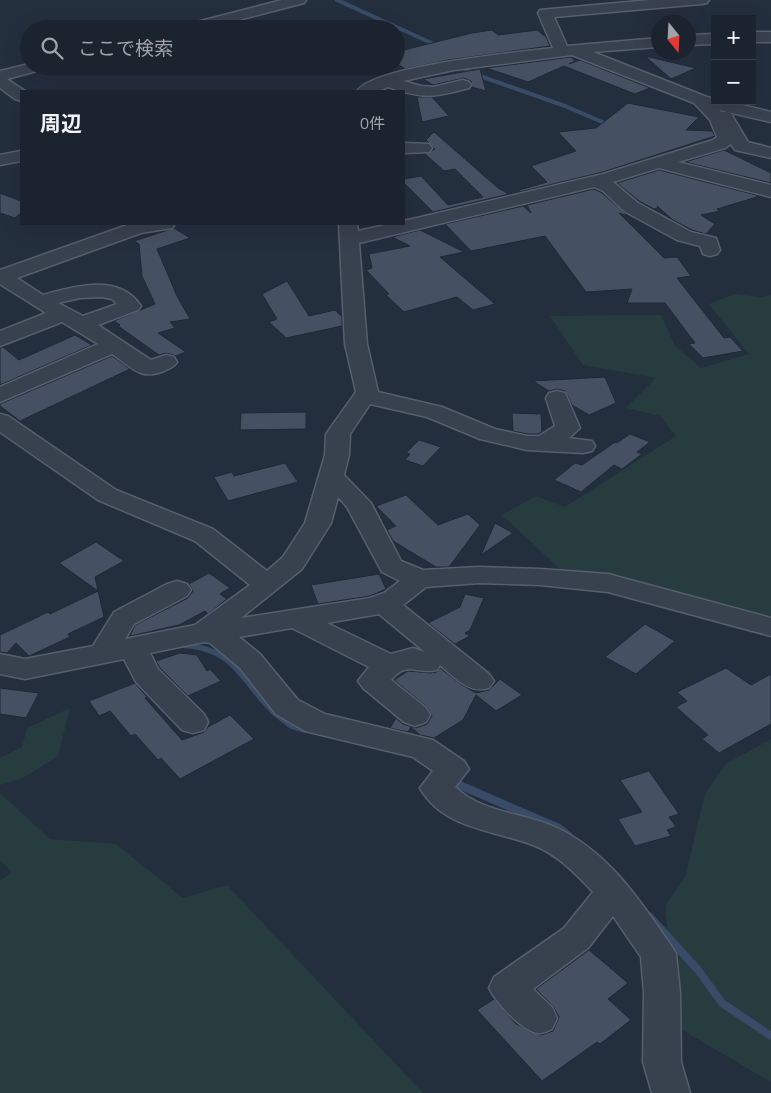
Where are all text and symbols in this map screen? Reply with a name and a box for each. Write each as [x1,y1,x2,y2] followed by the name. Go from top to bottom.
[651,15,696,60] north arrow
[711,15,756,105] map controls
[711,15,756,60] button: +
[20,20,405,75] search box
[78,33,173,62] text: ここで検索
[38,34,66,62] icon: search
[711,60,756,105] button: −
[40,107,82,139] text: 周辺
[360,111,385,135] text: 0件

